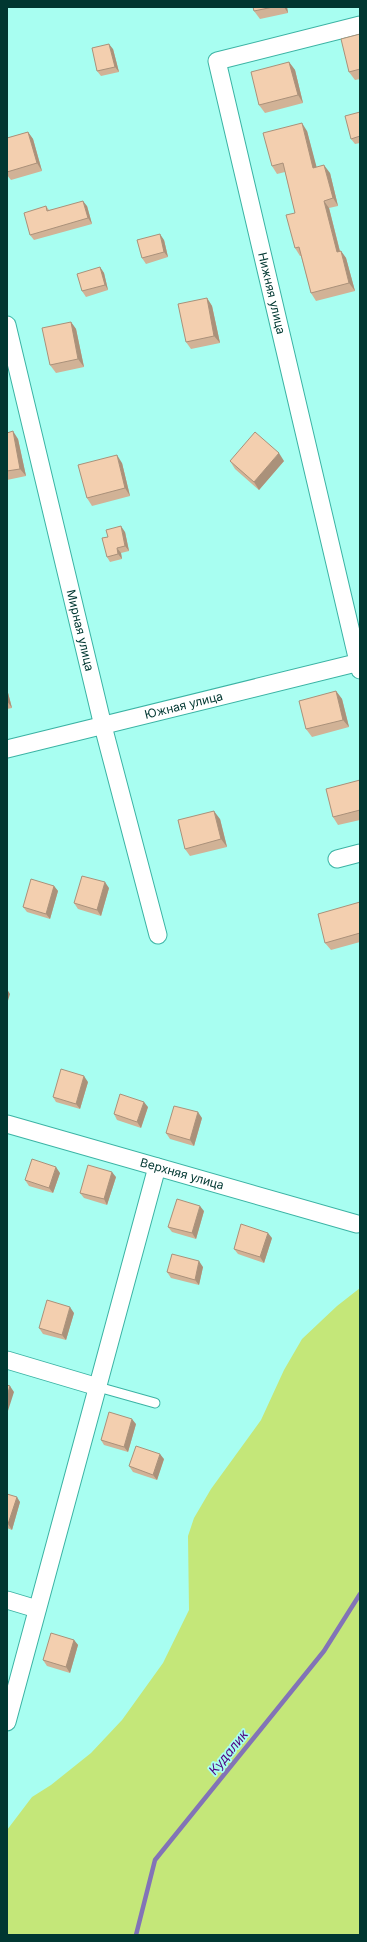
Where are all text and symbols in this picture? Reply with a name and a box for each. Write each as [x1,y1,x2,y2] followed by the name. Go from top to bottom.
[255,251,289,336] street label: Нижняя улица
[64,588,98,673] street label: Мирная улица
[143,688,224,722] street label: Южная улица
[139,1154,226,1193] street label: Верхняя улица
[205,1726,252,1778] water label: Кудалик

